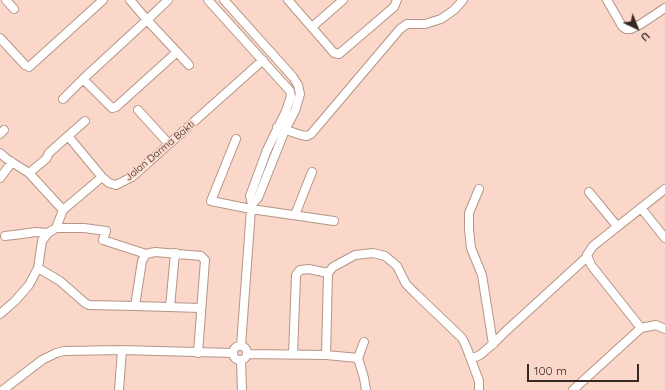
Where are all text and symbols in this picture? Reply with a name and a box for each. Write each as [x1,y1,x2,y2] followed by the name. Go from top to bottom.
[617,8,657,48] north arrow
[638,29,653,45] text: U
[123,118,197,184] street label: Jalan Darma Bakti
[529,356,641,382] scale bar
[534,363,567,378] text: 100 m

